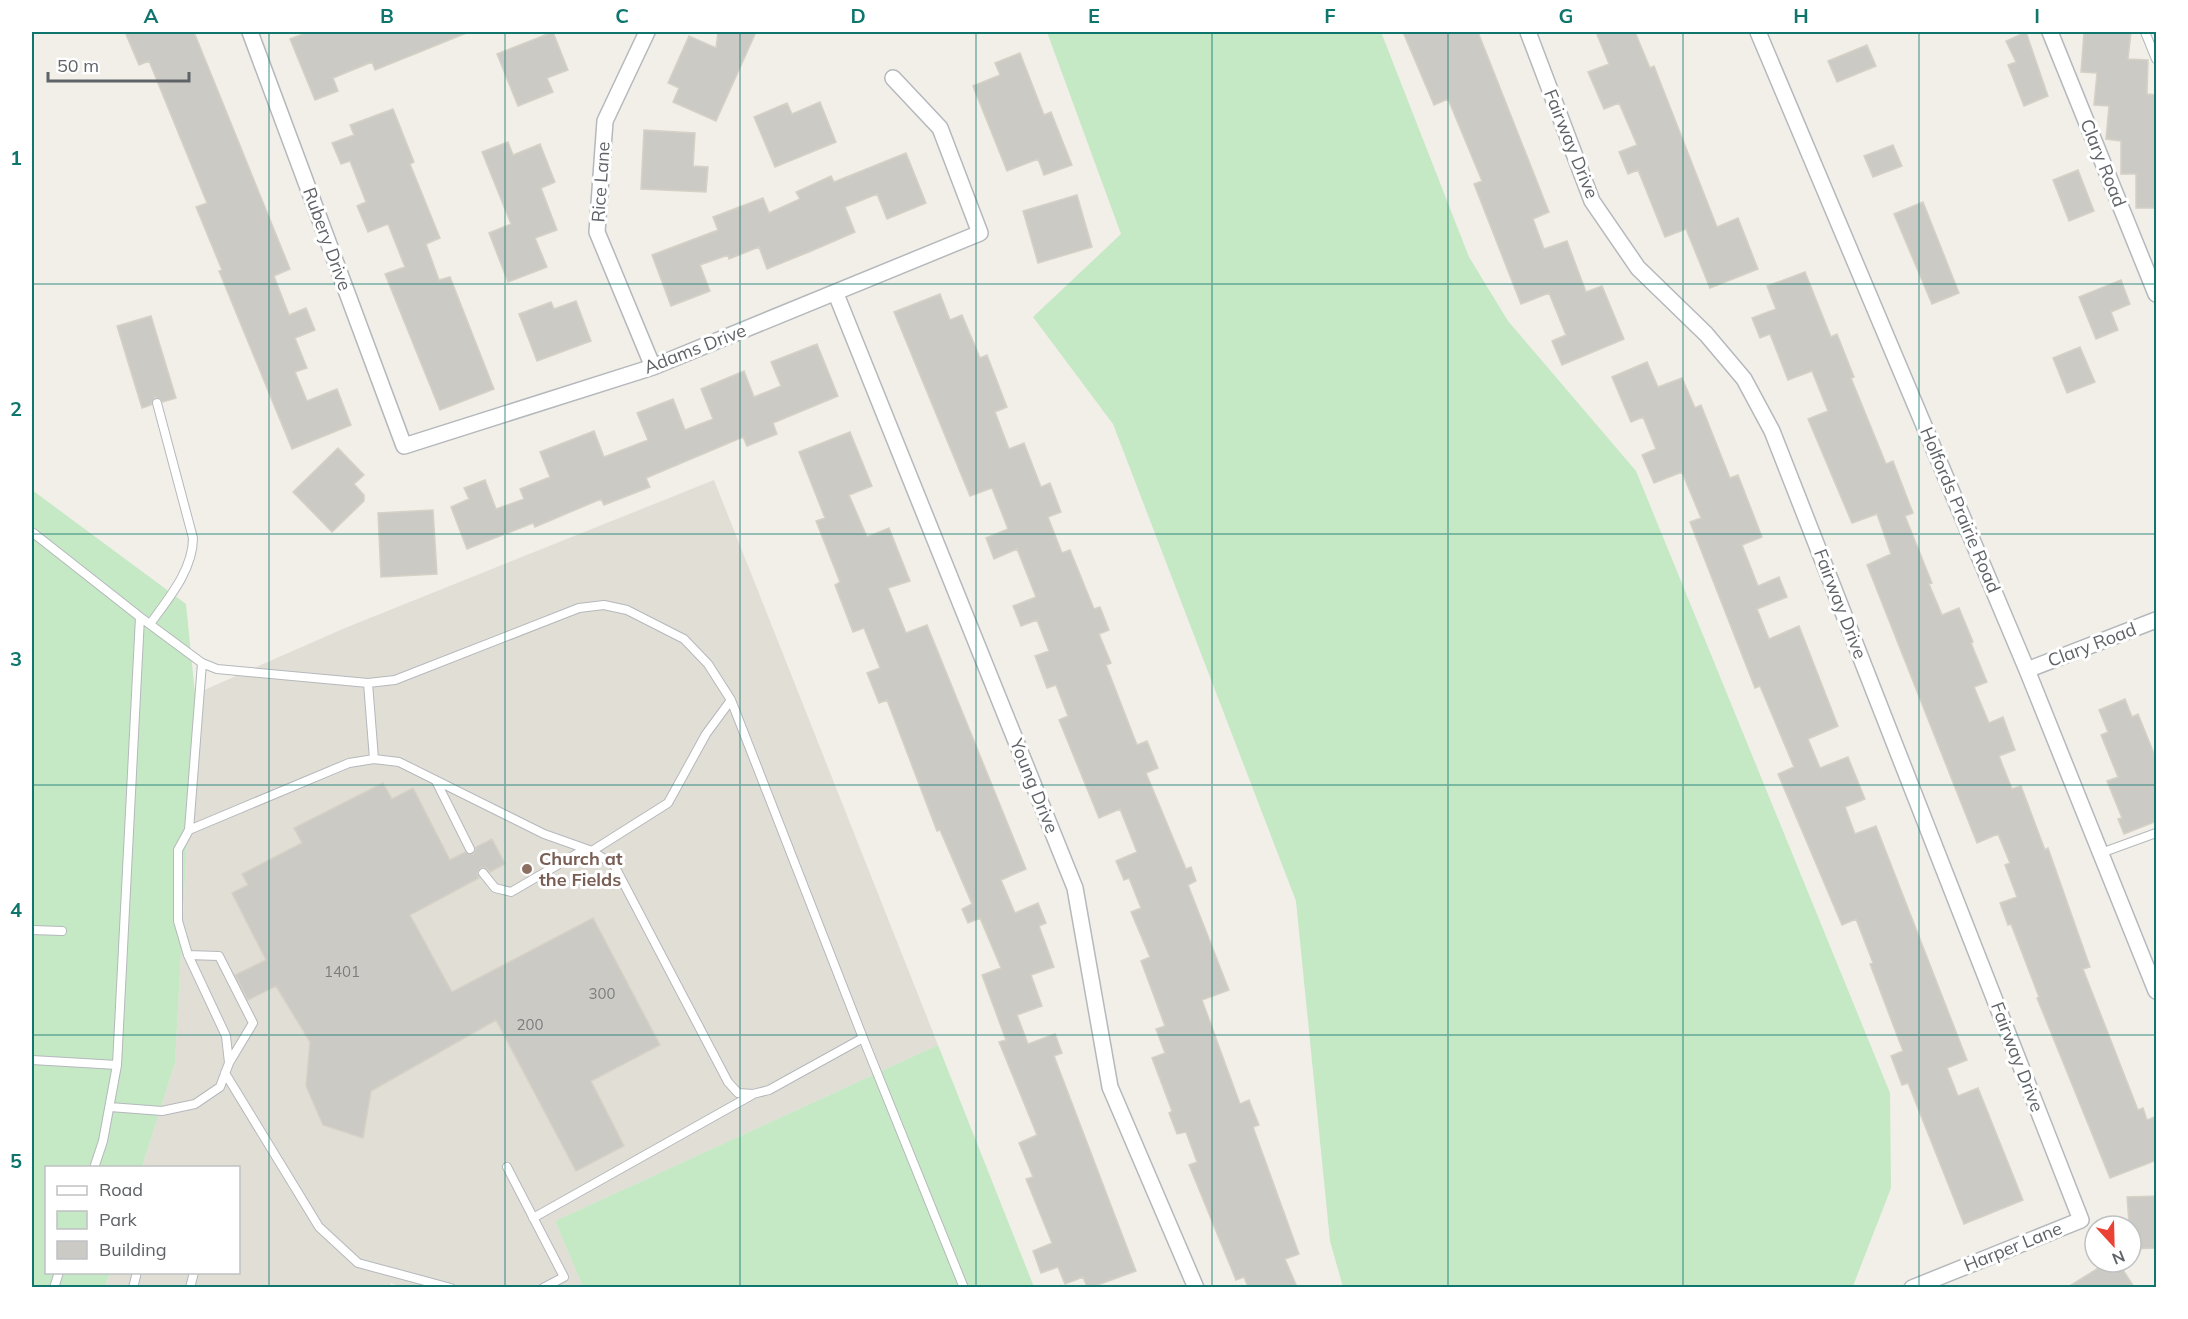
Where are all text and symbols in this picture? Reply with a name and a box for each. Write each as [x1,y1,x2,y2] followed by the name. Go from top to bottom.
[144,3,159,28] text: A
[380,3,394,28] text: B
[615,3,629,28] text: C
[850,3,866,28] text: D
[1088,3,1100,28] text: E
[1324,3,1336,28] text: F
[1559,3,1573,28] text: G
[1793,3,1809,28] text: H
[2034,3,2040,28] text: I
[48,45,189,83] scale bar
[57,54,99,77] text: 50 m
[1539,86,1604,202] street label: Fairway Drive
[2075,115,2132,210] street label: Clary Road
[586,141,615,223] street label: Rice Lane
[10,145,22,170] text: 1
[298,184,357,294] street label: Rubery Drive
[640,319,749,379] street label: Adams Drive
[10,396,22,421] text: 2
[1915,423,2006,596] street label: Holfords Prairie Road
[1809,546,1872,662] street label: Fairway Drive
[2044,617,2139,672] street label: Clary Road
[10,646,22,671] text: 3
[1005,734,1064,836] street label: Young Drive
[539,847,623,891] place label: Church at the Fields
[520,862,534,876] marker: Church at the Fields
[10,897,22,922] text: 4
[324,962,360,981] house number: 1401
[588,984,616,1003] house number: 300
[1986,999,2049,1115] street label: Fairway Drive
[516,1015,544,1034] house number: 200
[10,1148,22,1173] text: 5
[45,1166,240,1274] legend
[99,1178,143,1201] text: Road
[99,1208,138,1231] text: Park
[2083,1214,2143,1274] north arrow
[1960,1216,2065,1277] street label: Harper Lane
[99,1238,167,1261] text: Building
[2109,1246,2128,1269] text: N

